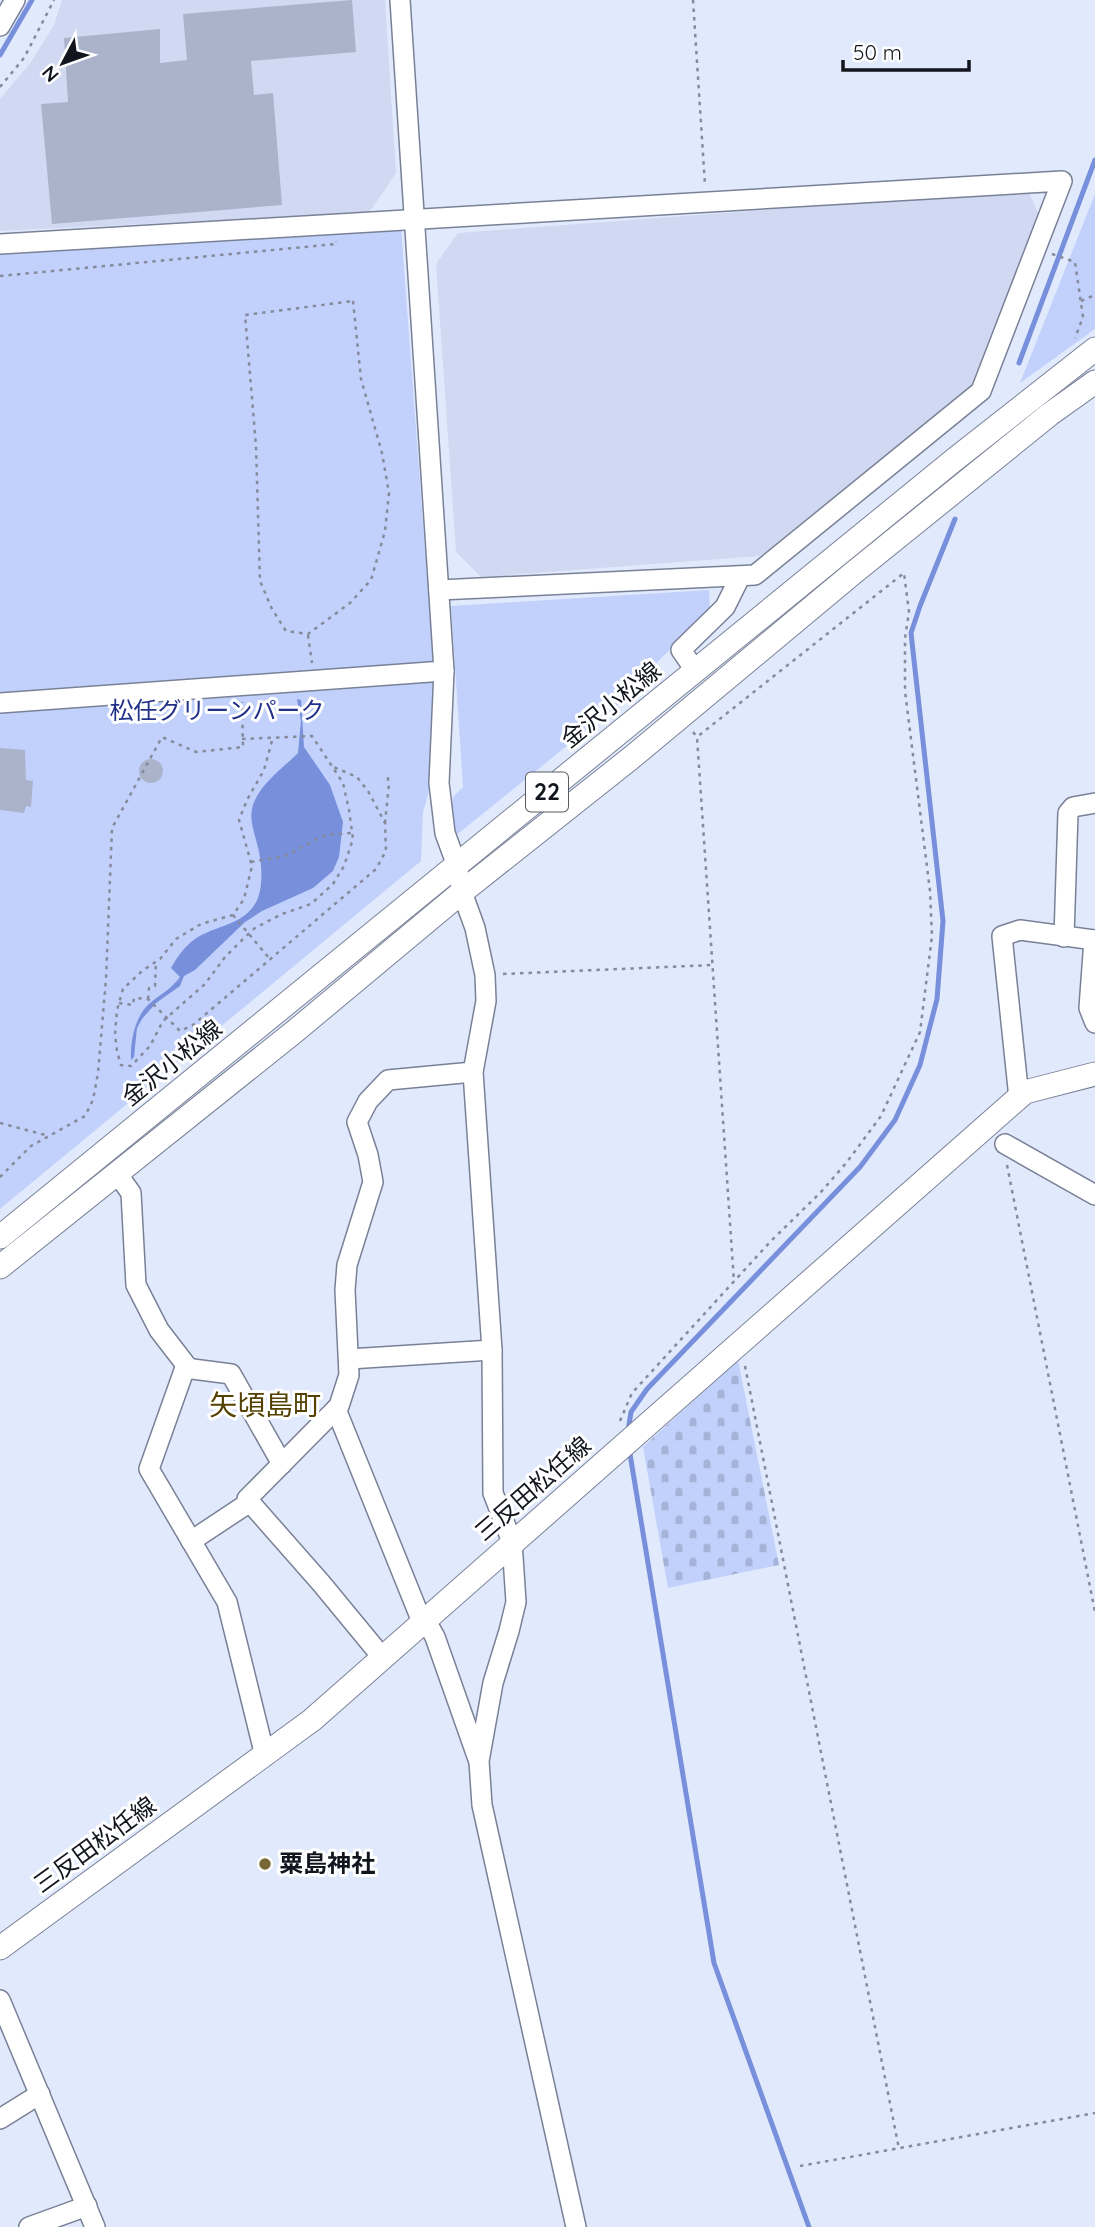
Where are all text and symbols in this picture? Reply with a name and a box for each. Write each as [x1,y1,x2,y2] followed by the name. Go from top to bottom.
[28,28,98,98] north arrow
[843,28,969,72] scale bar
[853,39,902,65] text: 50 m
[37,61,64,87] text: N
[554,655,666,754] street label: 金沢小松線
[110,695,324,725] park label: 松任グリーンパーク
[526,772,568,812] road number: 22
[115,1013,227,1112] street label: 金沢小松線
[209,1387,321,1422] district label: 矢頃島町
[468,1430,597,1547] street label: 三反田松任線
[27,1790,161,1899] street label: 三反田松任線
[279,1848,375,1878] place label: 粟島神社
[257,1856,273,1872] marker: 粟島神社

